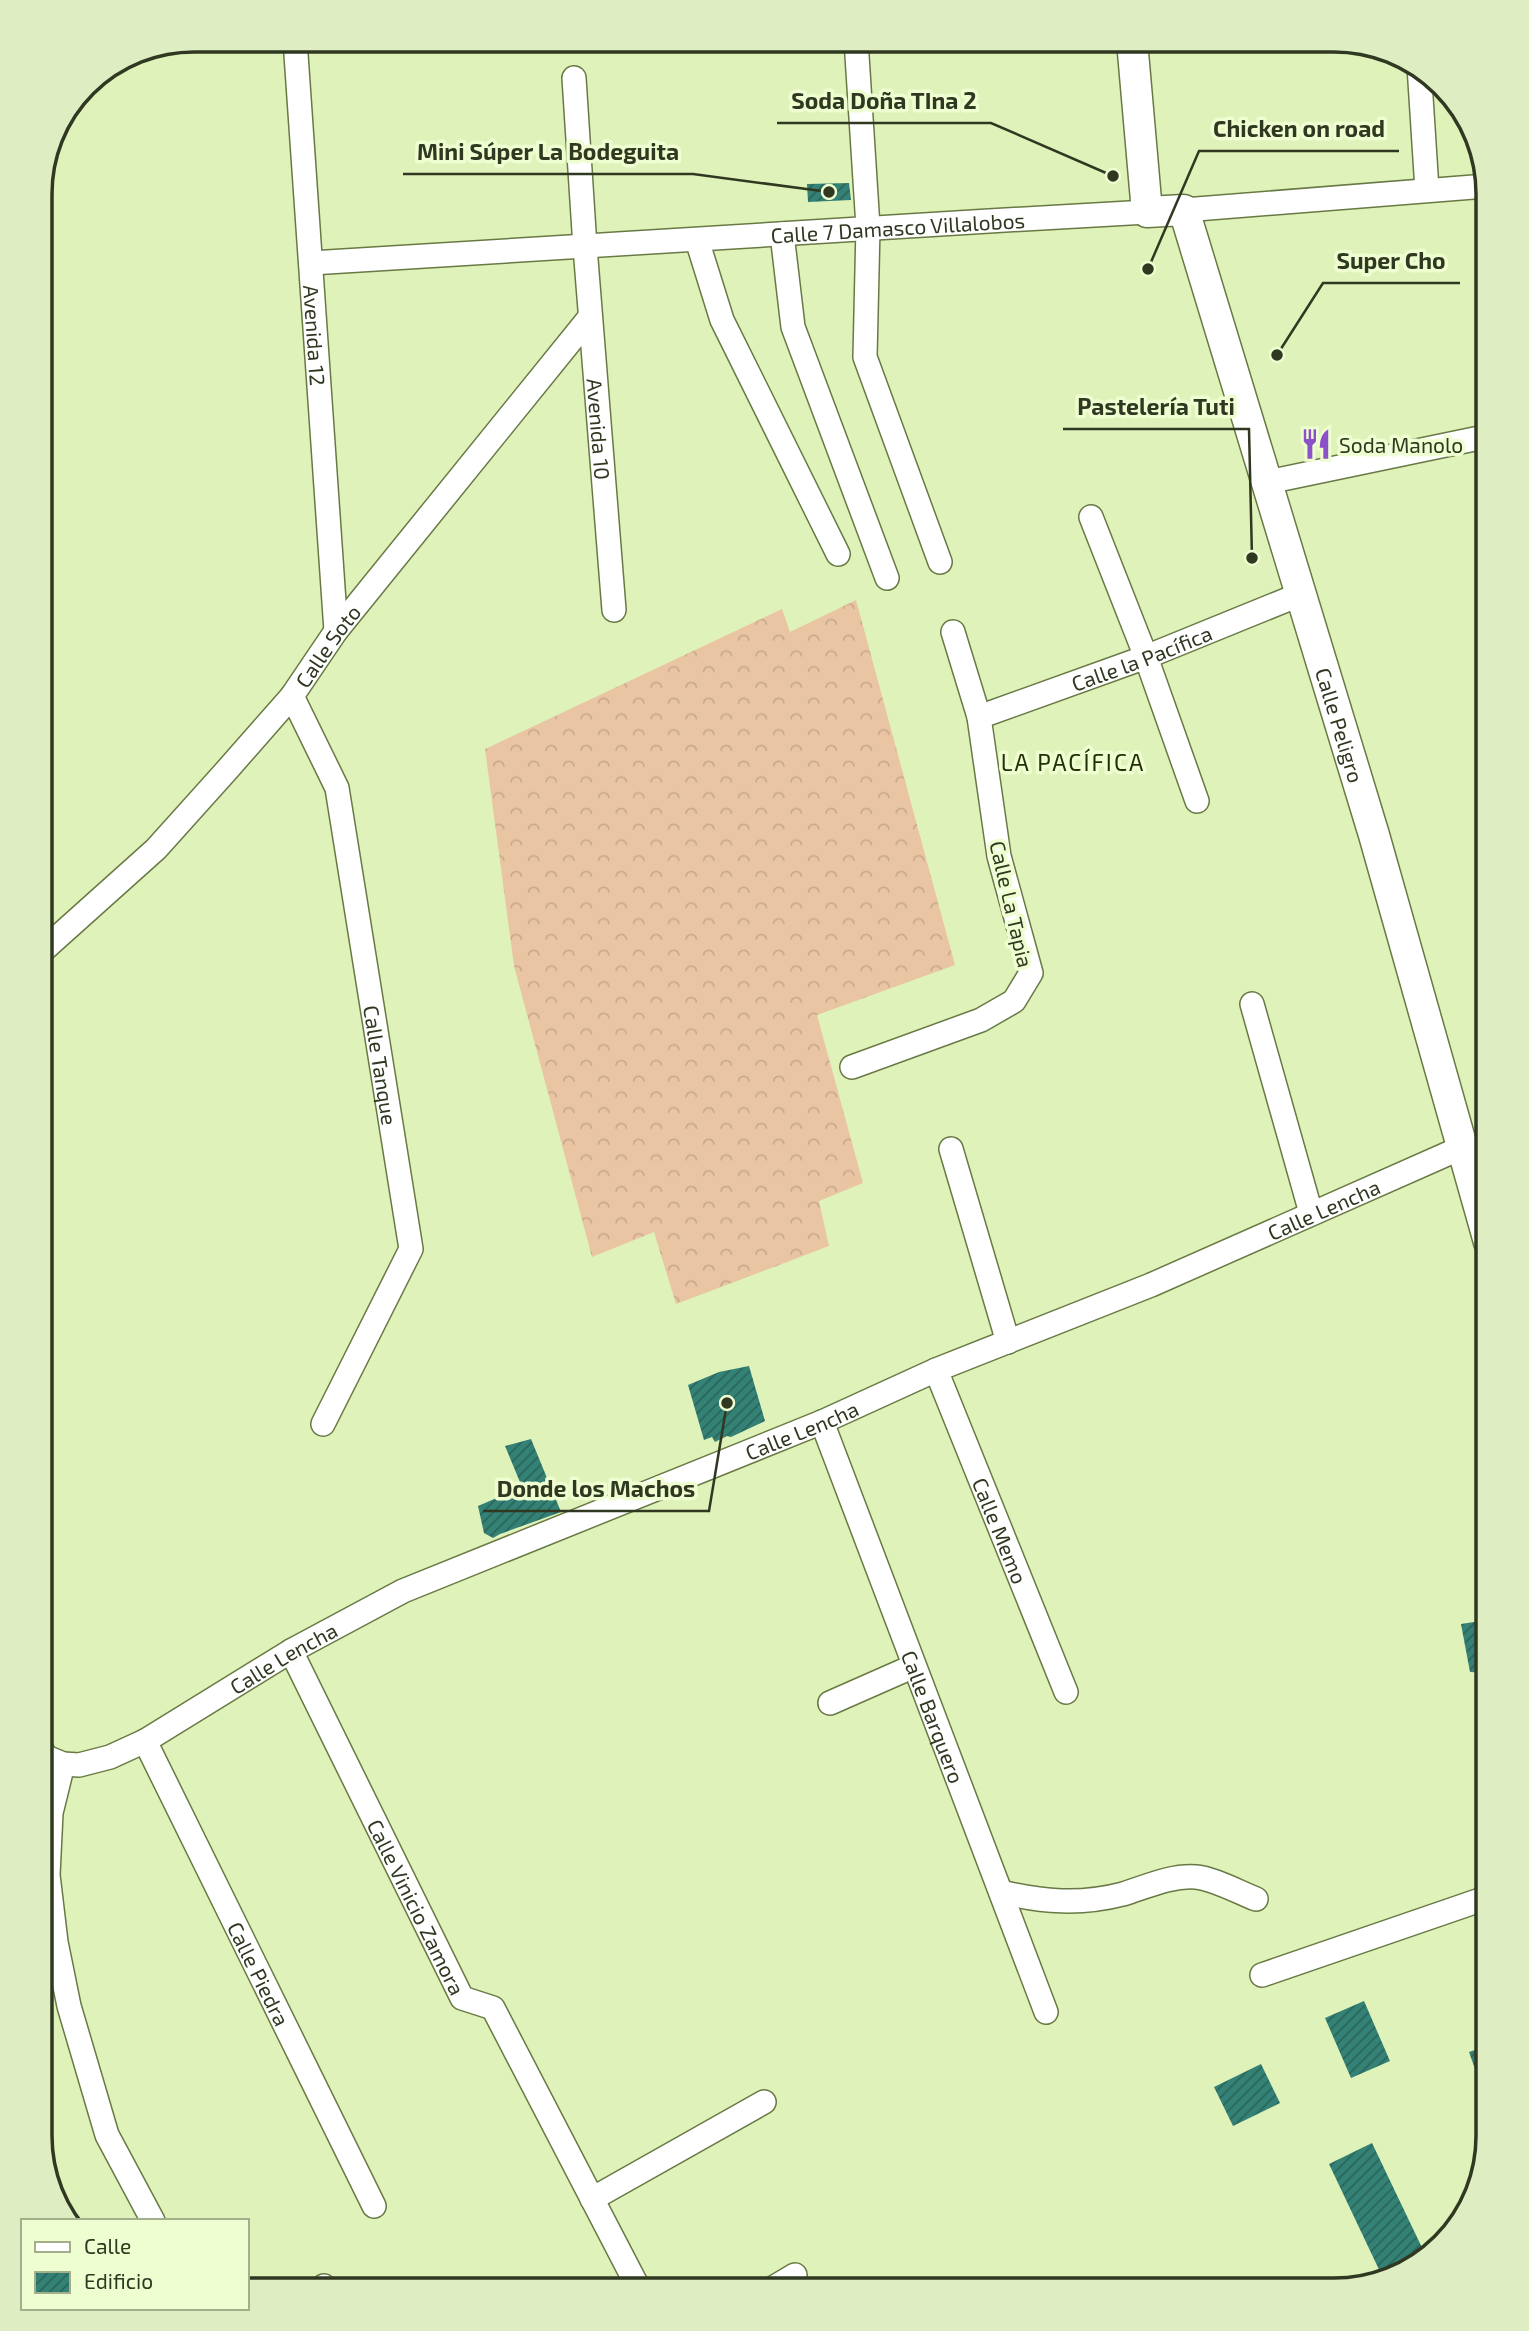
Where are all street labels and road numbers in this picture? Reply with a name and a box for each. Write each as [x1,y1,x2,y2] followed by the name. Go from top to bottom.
[770,206,1026,247] street label: Calle 7 Damasco Villalobos
[300,284,331,386] street label: Avenida 12
[583,377,616,481] street label: Avenida 10
[289,599,365,692] street label: Calle Soto
[1068,619,1215,695] street label: Calle la Pacífica
[1311,665,1370,785] street label: Calle Peligro
[985,838,1039,970] street label: Calle La Tapia
[360,1003,403,1127] street label: Calle Tanque
[1263,1173,1383,1244] street label: Calle Lencha
[741,1395,862,1464] street label: Calle Lencha
[968,1474,1033,1587] street label: Calle Memo
[225,1616,341,1698] street label: Calle Lencha
[897,1647,970,1786] street label: Calle Barquero
[363,1815,471,1999] street label: Calle Vinicio Zamora
[223,1917,296,2030] street label: Calle Piedra

